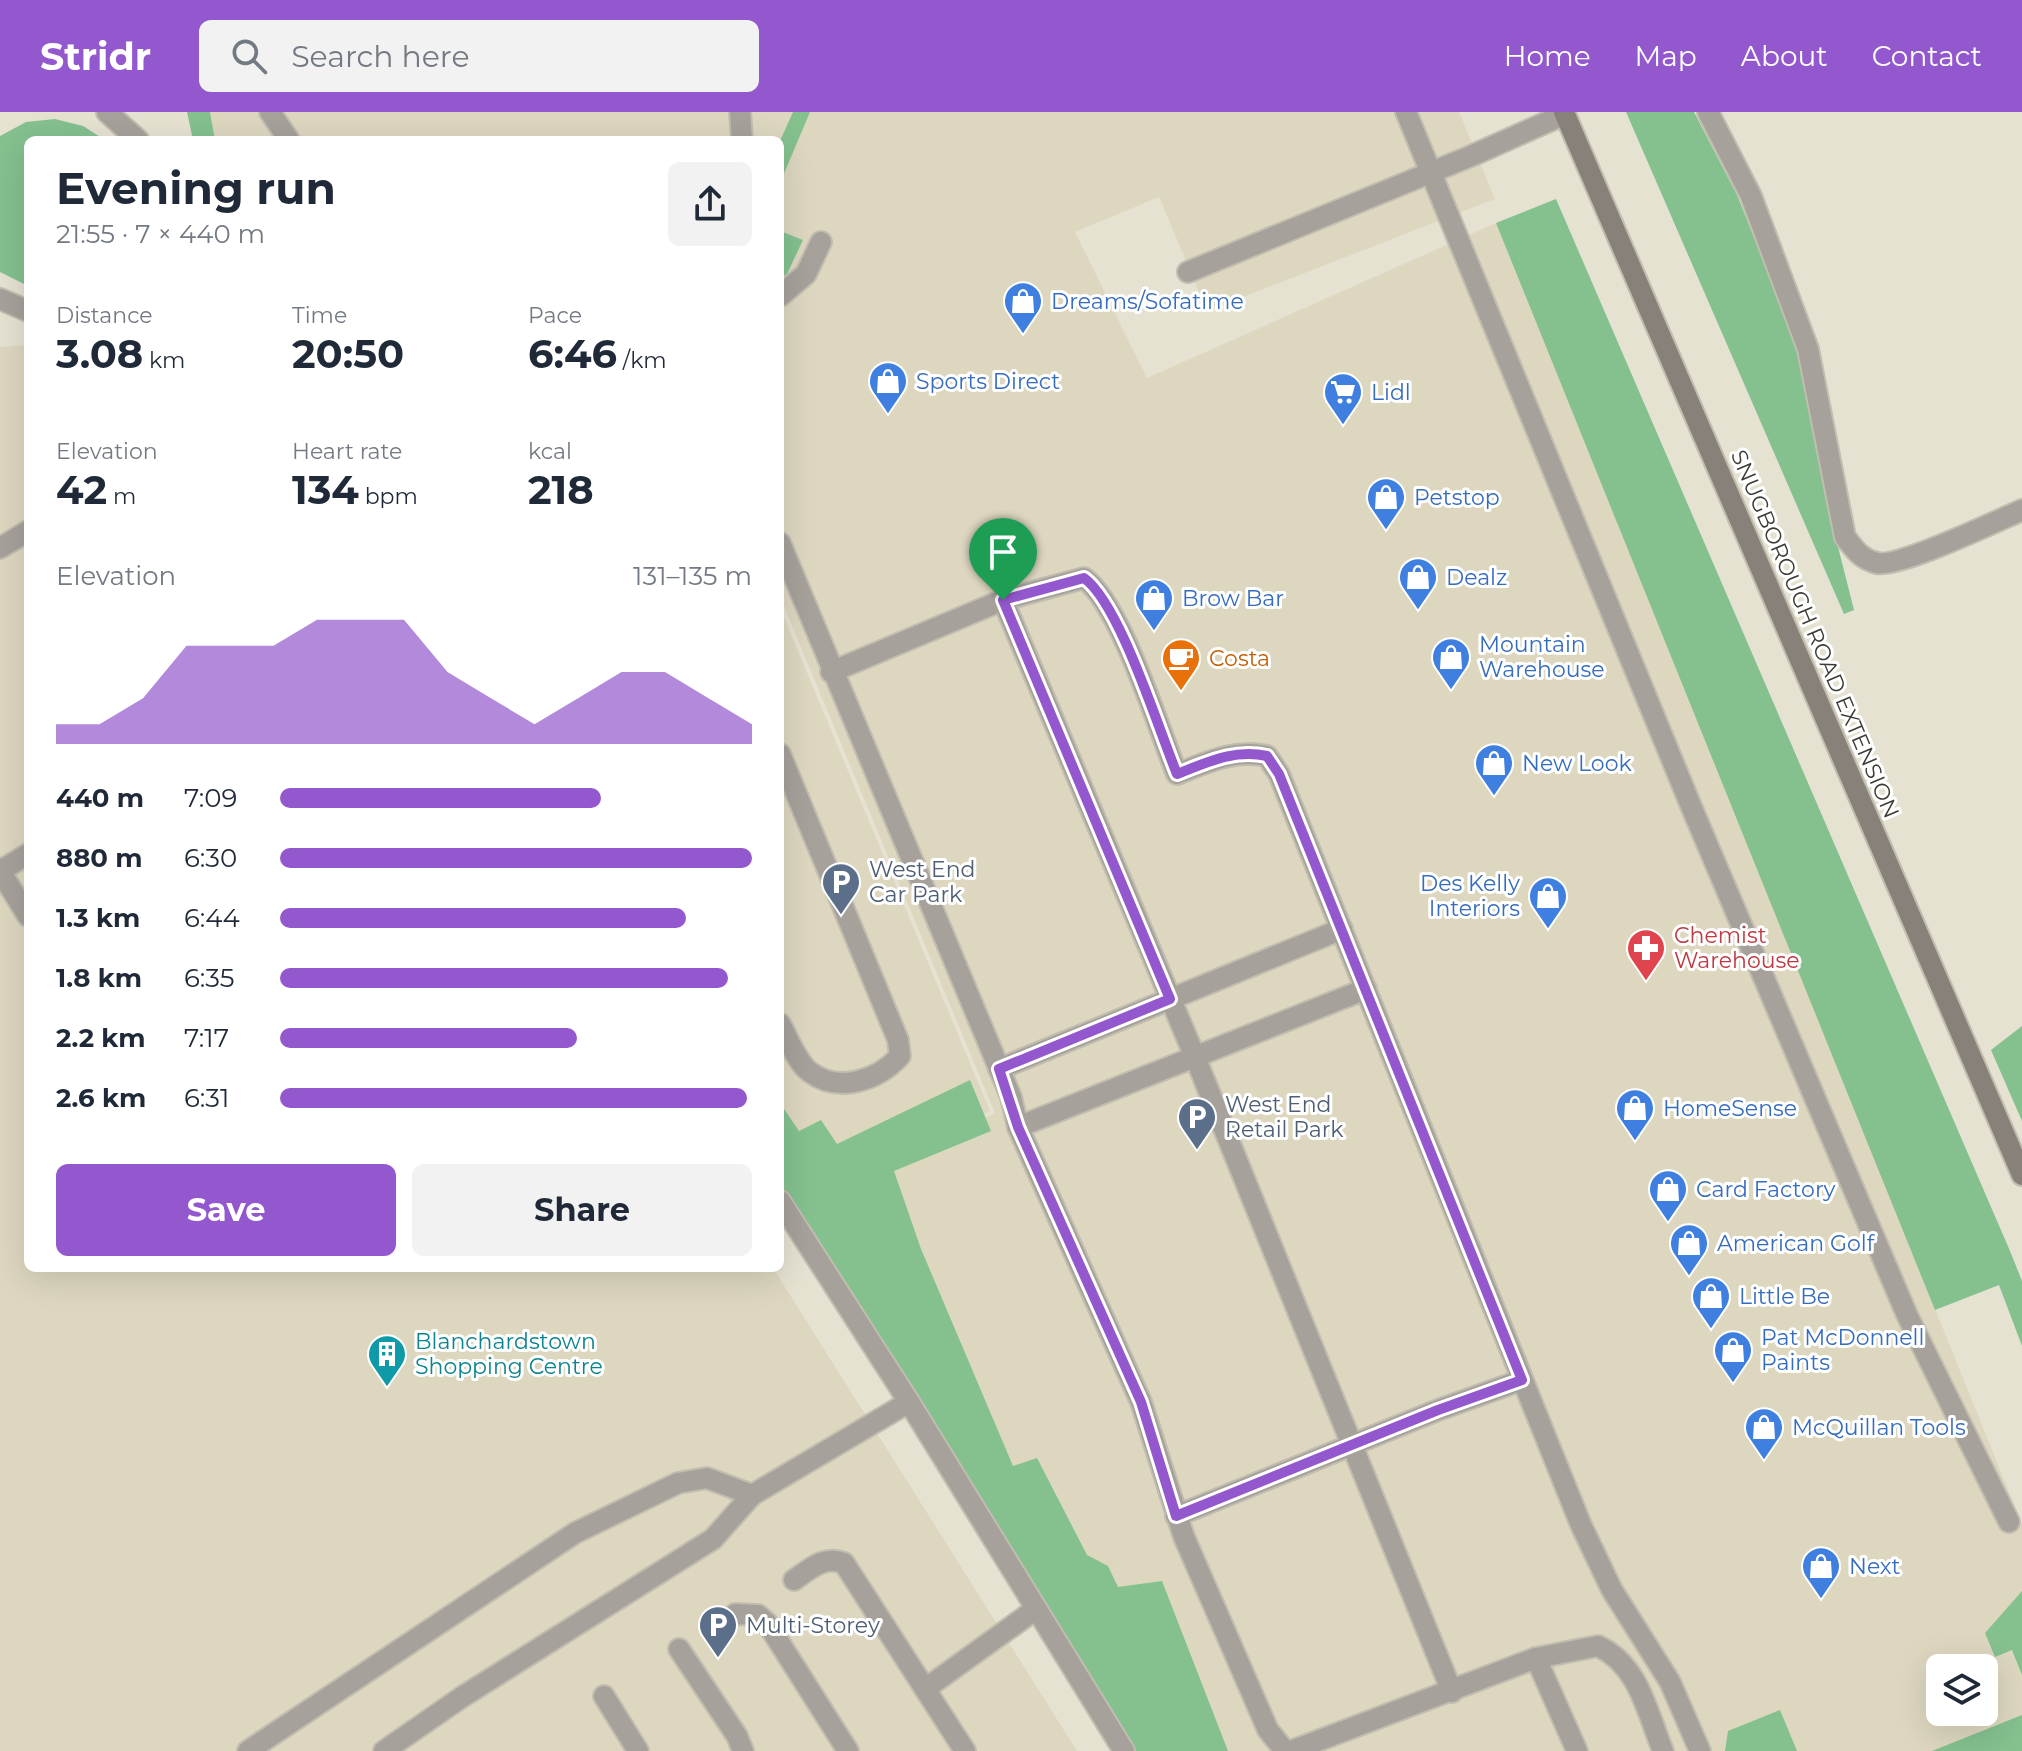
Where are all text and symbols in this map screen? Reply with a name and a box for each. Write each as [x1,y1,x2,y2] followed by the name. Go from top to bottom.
[199,20,759,92] search box
[40,33,151,80] text: Stridr
[227,34,271,78] icon: search
[291,38,470,75] text: Search here
[1504,39,1591,73] text: Home
[1635,39,1697,73] text: Map
[1741,39,1828,73] text: About
[1872,39,1982,73] text: Contact
[56,161,336,215] text: Evening run
[668,162,752,246] button: share
[56,218,265,250] text: 21:55 · 7 × 440 m
[1002,280,1044,335] shop icon: Dreams/Sofatime
[1051,288,1244,315] place label: Dreams/Sofatime
[56,302,153,329] text: Distance
[292,302,347,329] text: Time
[528,302,582,329] text: Pace
[56,329,143,378] text: 3.08
[292,329,404,378] text: 20:50
[528,329,617,378] text: 6:46
[143,347,185,374] text: km
[617,347,667,374] text: /km
[867,360,909,415] shop icon: Sports Direct
[916,368,1060,395] place label: Sports Direct
[1322,371,1364,426] supermarket icon: Lidl
[1371,379,1411,406] place label: Lidl
[56,438,158,465] text: Elevation
[292,438,402,465] text: Heart rate
[528,438,572,465] text: kcal
[1725,446,1905,822] street label: SNUGBOROUGH ROAD EXTENSION
[56,465,107,514] text: 42
[292,465,359,514] text: 134
[528,465,594,514] text: 218
[1365,476,1407,531] shop icon: Petstop
[107,483,136,510] text: m
[359,483,418,510] text: bpm
[1414,484,1500,511] place label: Petstop
[969,518,1037,600] pin
[981,530,1025,574] icon: arrive
[1397,556,1439,611] shop icon: Dealz
[56,560,176,592] text: Elevation
[633,560,752,592] text: 131–135 m
[1446,564,1507,591] place label: Dealz
[1133,577,1175,632] shop icon: Brow Bar
[1182,585,1284,612] place label: Brow Bar
[1479,631,1605,683] place label: Mountain Warehouse
[1430,636,1472,691] shop icon: Mountain Warehouse
[1160,637,1202,692] cafe icon: Costa
[1209,645,1270,672] place label: Costa
[1473,742,1515,797] shop icon: New Look
[1522,750,1632,777] place label: New Look
[56,782,144,814] text: 440 m
[184,782,237,814] text: 7:09
[56,842,143,874] text: 880 m
[184,842,237,874] text: 6:30
[869,856,975,908] place label: West End Car Park
[820,861,862,916] parking icon: West End Car Park
[1420,870,1520,922] place label: Des Kelly Interiors
[1527,875,1569,930] shop icon: Des Kelly Interiors
[56,902,140,934] text: 1.3 km
[184,902,240,934] text: 6:44
[1674,922,1800,974] place label: Chemist Warehouse
[1625,927,1667,982] pharmacy icon: Chemist Warehouse
[56,962,142,994] text: 1.8 km
[184,962,234,994] text: 6:35
[56,1022,146,1054] text: 2.2 km
[184,1022,229,1054] text: 7:17
[56,1082,146,1114] text: 2.6 km
[184,1082,229,1114] text: 6:31
[1614,1087,1656,1142] shop icon: HomeSense
[1225,1091,1344,1143] place label: West End Retail Park
[1663,1095,1797,1122] place label: HomeSense
[1176,1096,1218,1151] parking icon: West End Retail Park
[56,1164,396,1256] button: Save
[412,1164,752,1256] button: Share
[1647,1168,1689,1223] shop icon: Card Factory
[1696,1176,1836,1203] place label: Card Factory
[1668,1222,1710,1277] shop icon: American Golf
[1717,1230,1876,1257] place label: American Golf
[1690,1275,1732,1330] shop icon: Little Be
[1739,1283,1830,1310] place label: Little Be
[1761,1324,1924,1376] place label: Pat McDonnell Paints
[415,1328,603,1380] place label: Blanchardstown Shopping Centre
[1712,1329,1754,1384] shop icon: Pat McDonnell Paints
[366,1333,408,1388] building icon: Blanchardstown Shopping Centre
[1743,1406,1785,1461] shop icon: McQuillan Tools
[1792,1414,1966,1441] place label: McQuillan Tools
[1800,1545,1842,1600] shop icon: Next
[1849,1553,1901,1580] place label: Next
[697,1604,739,1659] parking icon: Multi-Storey
[746,1612,880,1639] place label: Multi-Storey
[1926,1654,1998,1726] map controls
[1926,1654,1998,1726] button: layers

